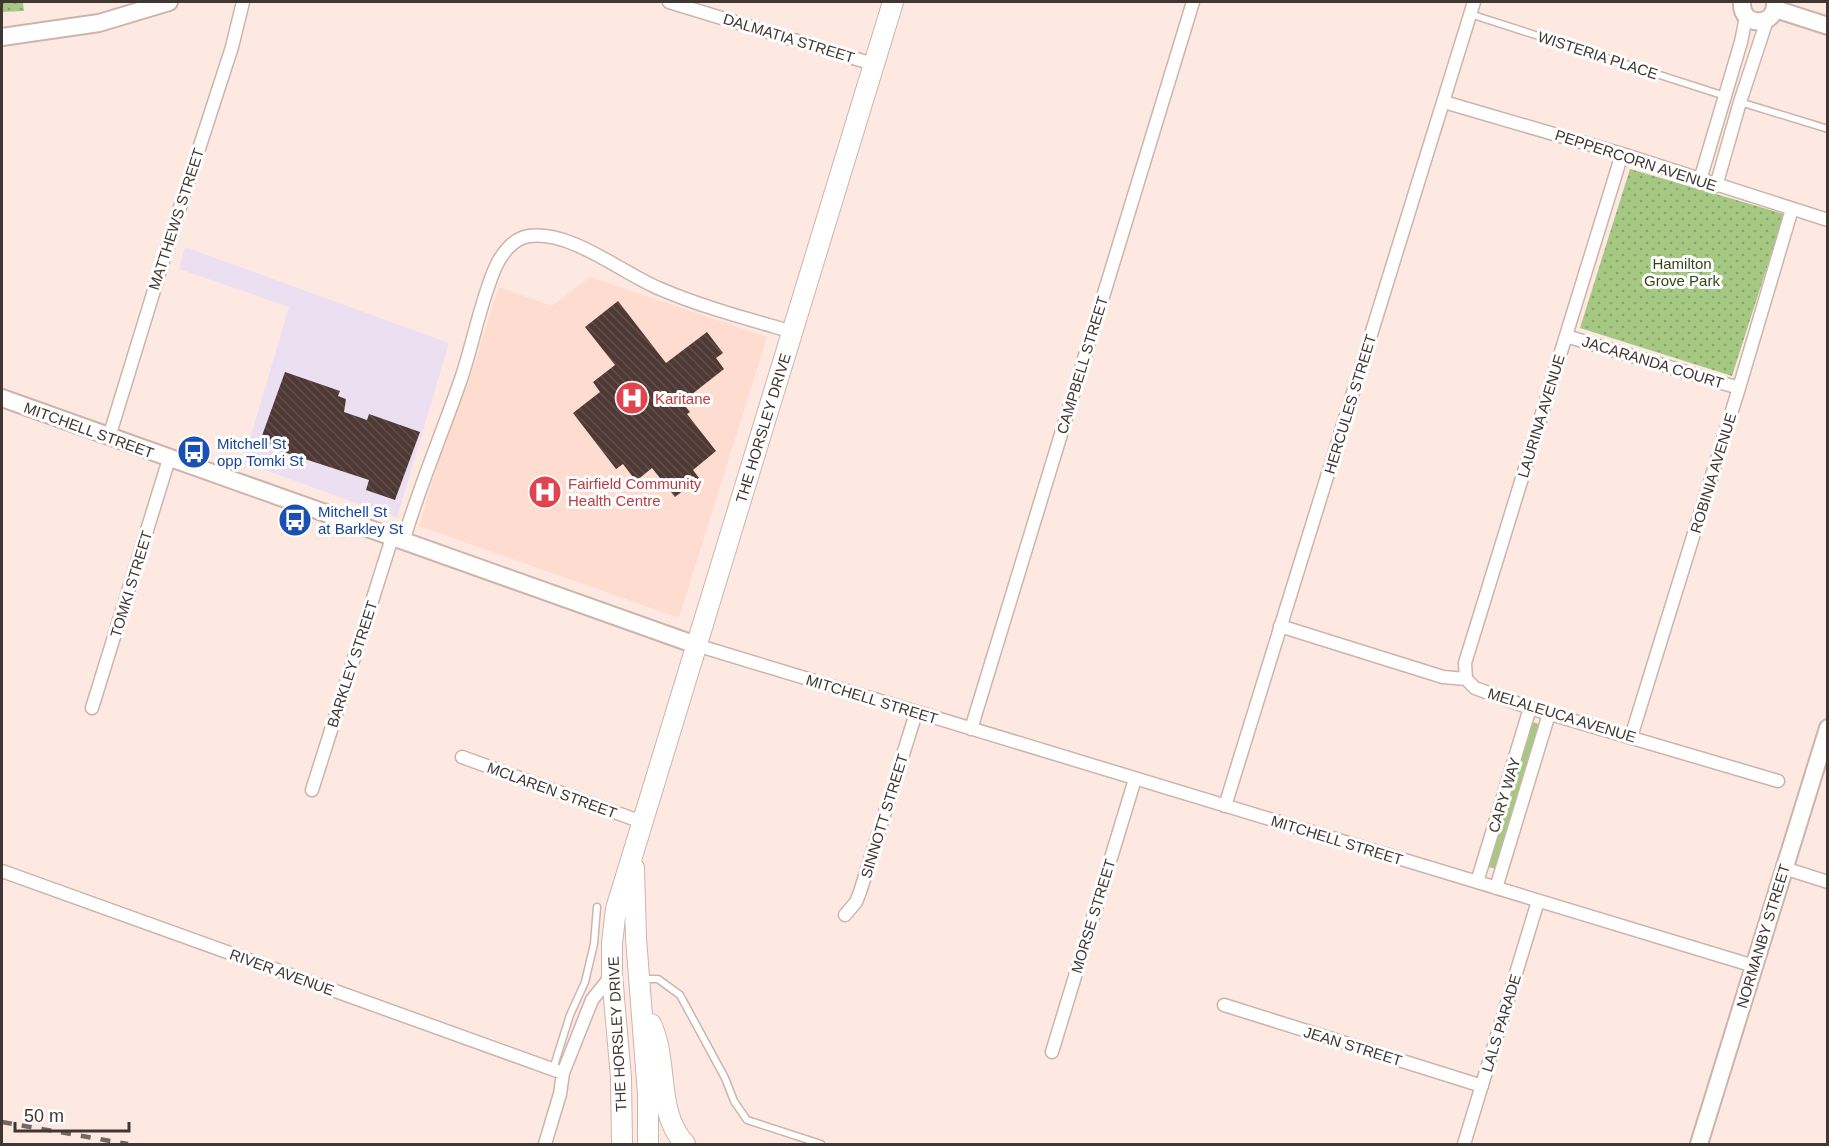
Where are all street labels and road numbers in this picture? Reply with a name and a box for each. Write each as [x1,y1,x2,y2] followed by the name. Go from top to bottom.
[721,10,857,66] street label: DALMATIA STREET
[1536,28,1660,82] street label: WISTERIA PLACE
[1553,126,1719,194] street label: PEPPERCORN AVENUE
[145,146,207,292] street label: MATTHEWS STREET
[1053,294,1111,436] street label: CAMPBELL STREET
[1321,332,1379,476] street label: HERCULES STREET
[1580,332,1726,392] street label: JACARANDA COURT
[732,351,794,505] street label: THE HORSLEY DRIVE
[1514,352,1568,480] street label: LAURINA AVENUE
[22,399,156,461] street label: MITCHELL STREET
[1687,411,1739,535] street label: ROBINIA AVENUE
[107,529,155,639] street label: TOMKI STREET
[323,598,381,730] street label: BARKLEY STREET
[804,671,940,727] street label: MITCHELL STREET
[1486,684,1638,746] street label: MELALEUCA AVENUE
[857,752,911,880] street label: SINNOTT STREET
[1484,755,1524,835] street label: CARY WAY
[485,759,619,821] street label: MCLAREN STREET
[1269,812,1405,868] street label: MITCHELL STREET
[1068,857,1118,975] street label: MORSE STREET
[1733,862,1793,1010] street label: NORMANBY STREET
[228,945,336,999] street label: RIVER AVENUE
[604,956,630,1112] street label: THE HORSLEY DRIVE
[1478,972,1524,1074] street label: LALS PARADE
[1302,1023,1404,1069] street label: JEAN STREET

